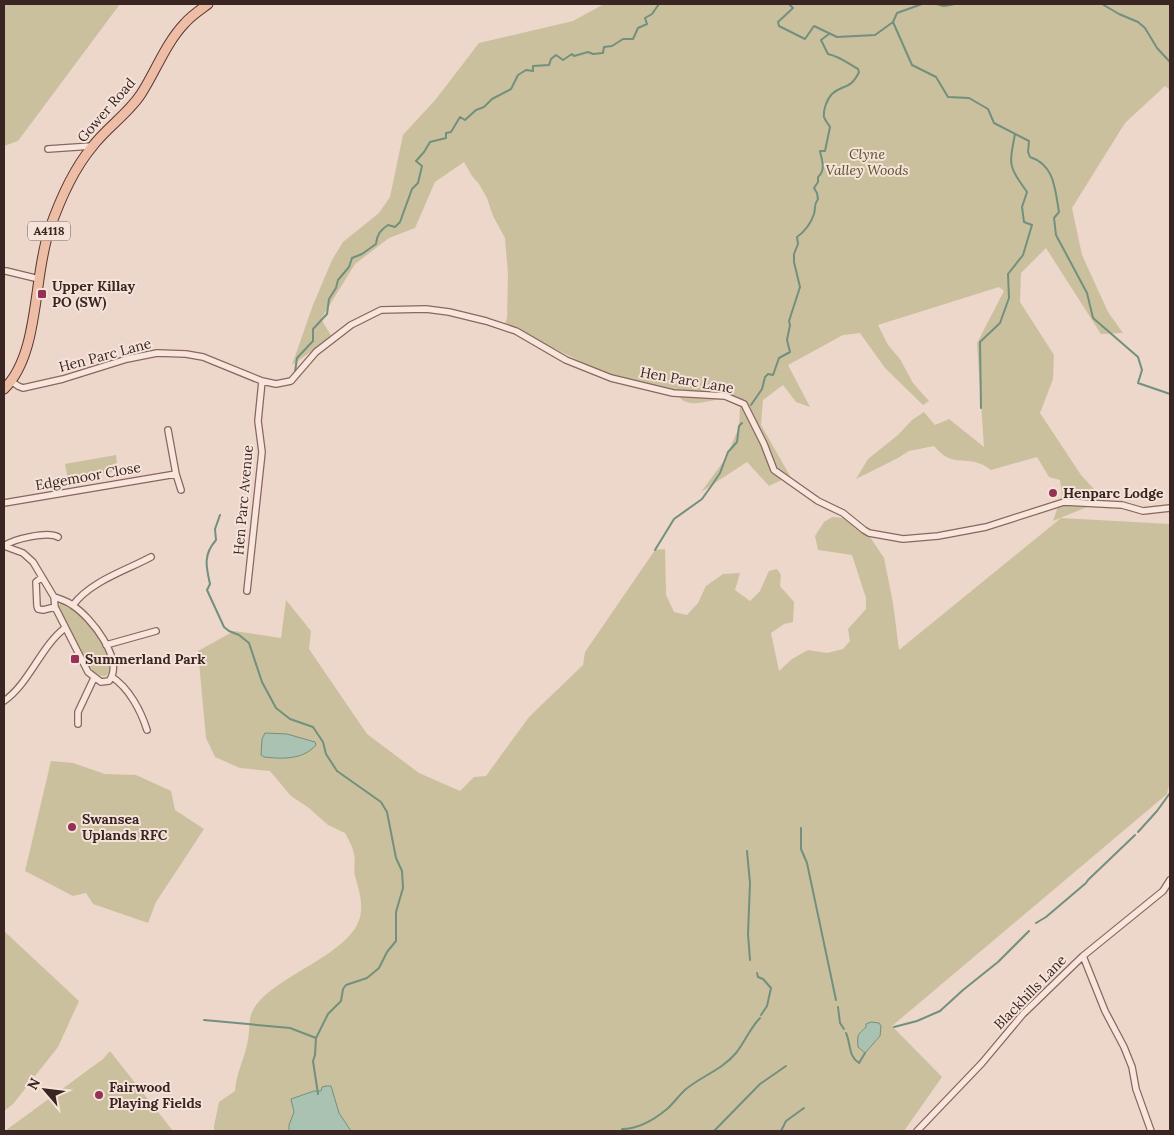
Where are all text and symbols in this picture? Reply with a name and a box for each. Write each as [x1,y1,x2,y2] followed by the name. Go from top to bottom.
[73,74,139,146] street label: Gower Road
[826,145,908,179] park label: Clyne Valley Woods
[28,222,70,240] road number: A4118
[52,277,136,311] place label: Upper Killay PO (SW)
[36,288,48,300] marker: Upper Killay PO (SW)
[57,334,154,376] street label: Hen Parc Lane
[639,363,736,397] street label: Hen Parc Lane
[229,444,257,556] street label: Hen Parc Avenue
[34,458,143,494] street label: Edgemoor Close
[1063,484,1164,502] place label: Henparc Lodge
[1047,487,1059,499] marker: Henparc Lodge
[85,650,206,668] place label: Summerland Park
[69,653,81,665] marker: Summerland Park
[82,810,168,844] place label: Swansea Uplands RFC
[66,821,78,833] marker: Swansea Uplands RFC
[990,951,1070,1033] street label: Blackhills Lane
[20,1065,70,1115] north arrow
[23,1075,44,1093] text: N
[109,1078,202,1112] place label: Fairwood Playing Fields
[93,1089,105,1101] marker: Fairwood Playing Fields

